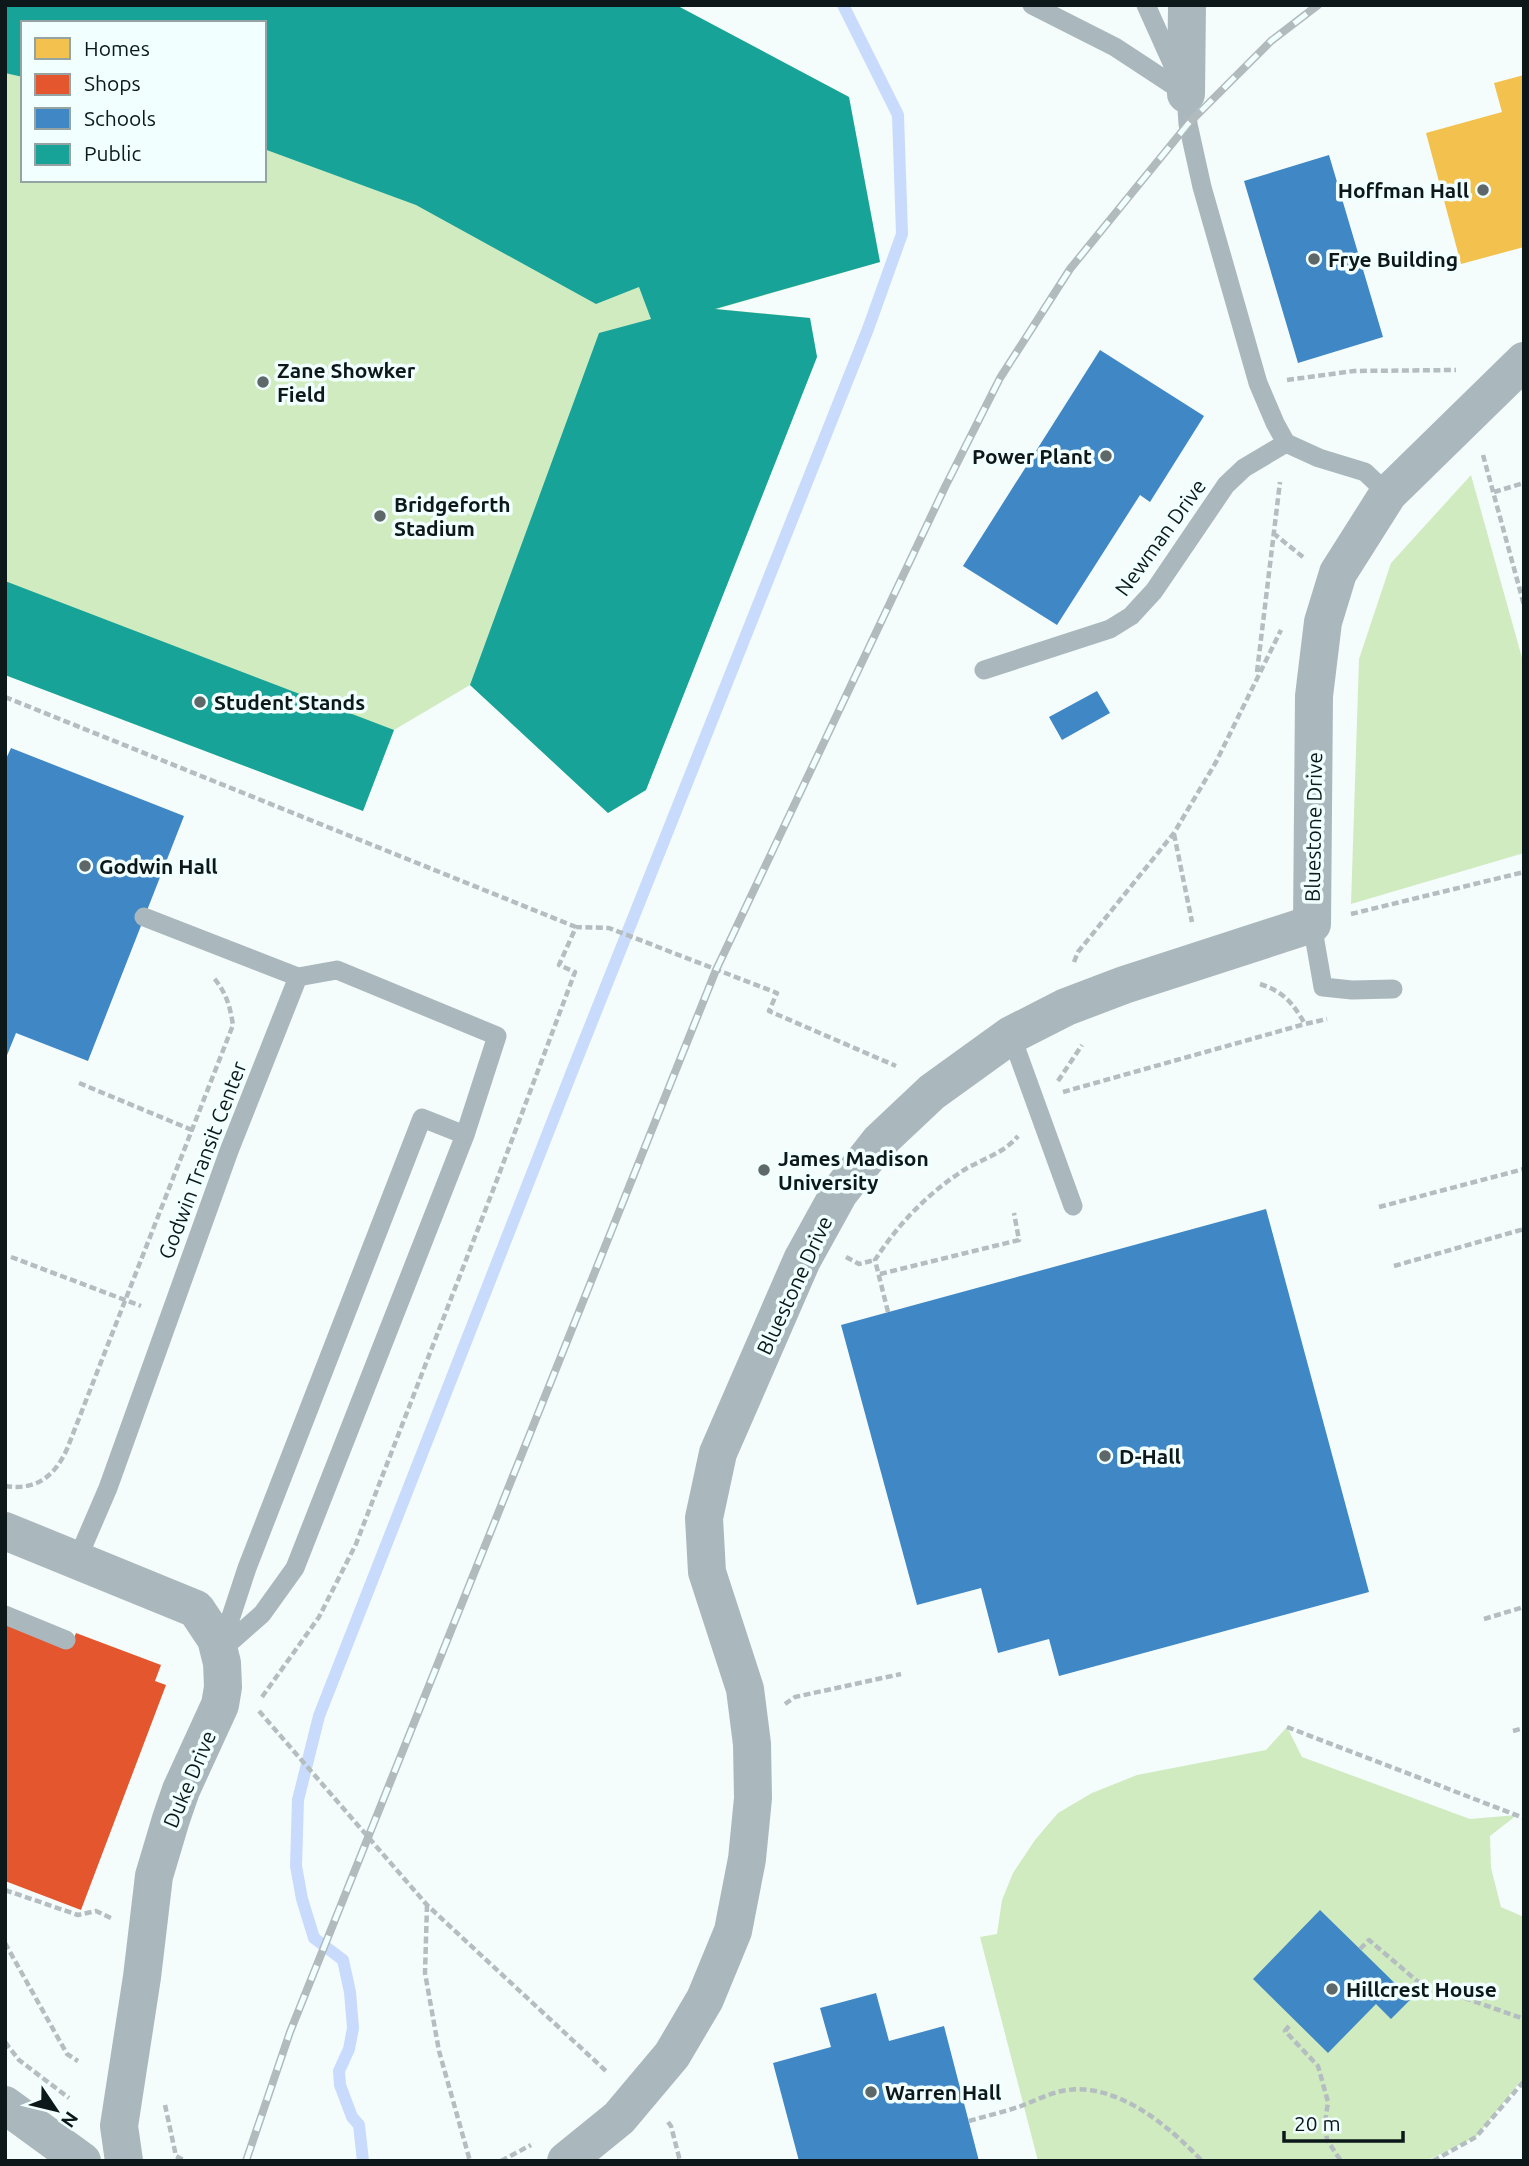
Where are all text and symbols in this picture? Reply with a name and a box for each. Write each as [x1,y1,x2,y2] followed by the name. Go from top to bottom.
[21,21,266,182] legend
[84,36,150,60] text: Homes
[84,71,141,95] text: Shops
[84,106,156,130] text: Schools
[84,141,141,165] text: Public
[1338,178,1469,202] place label: Hoffman Hall
[1475,182,1491,198] marker: Hoffman Hall
[1328,247,1458,271] place label: Frye Building
[1306,251,1322,267] marker: Frye Building
[277,358,416,406] place label: Zane Showker Field
[255,374,271,390] marker: Zane Showker Field
[972,444,1092,468] place label: Power Plant
[1098,448,1114,464] marker: Power Plant
[1110,474,1210,600] street label: Newman Drive
[394,492,511,540] place label: Bridgeforth Stadium
[372,508,388,524] marker: Bridgeforth Stadium
[214,690,365,714] place label: Student Stands
[192,694,208,710] marker: Student Stands
[1300,752,1326,902] street label: Bluestone Drive
[99,854,218,878] place label: Godwin Hall
[77,858,93,874] marker: Godwin Hall
[153,1058,251,1262] street label: Godwin Transit Center
[778,1146,929,1194] place label: James Madison University
[756,1162,772,1178] marker: James Madison University
[751,1212,837,1358] street label: Bluestone Drive
[1119,1444,1181,1468] place label: D-Hall
[1097,1448,1113,1464] marker: D-Hall
[158,1727,220,1831] street label: Duke Drive
[1346,1977,1497,2001] place label: Hillcrest House
[1324,1981,1340,1997] marker: Hillcrest House
[21,2075,91,2145] north arrow
[885,2080,1001,2104] place label: Warren Hall
[863,2084,879,2100] marker: Warren Hall
[1284,2100,1403,2144] scale bar
[57,2108,83,2132] text: N
[1294,2111,1341,2135] text: 20 m

